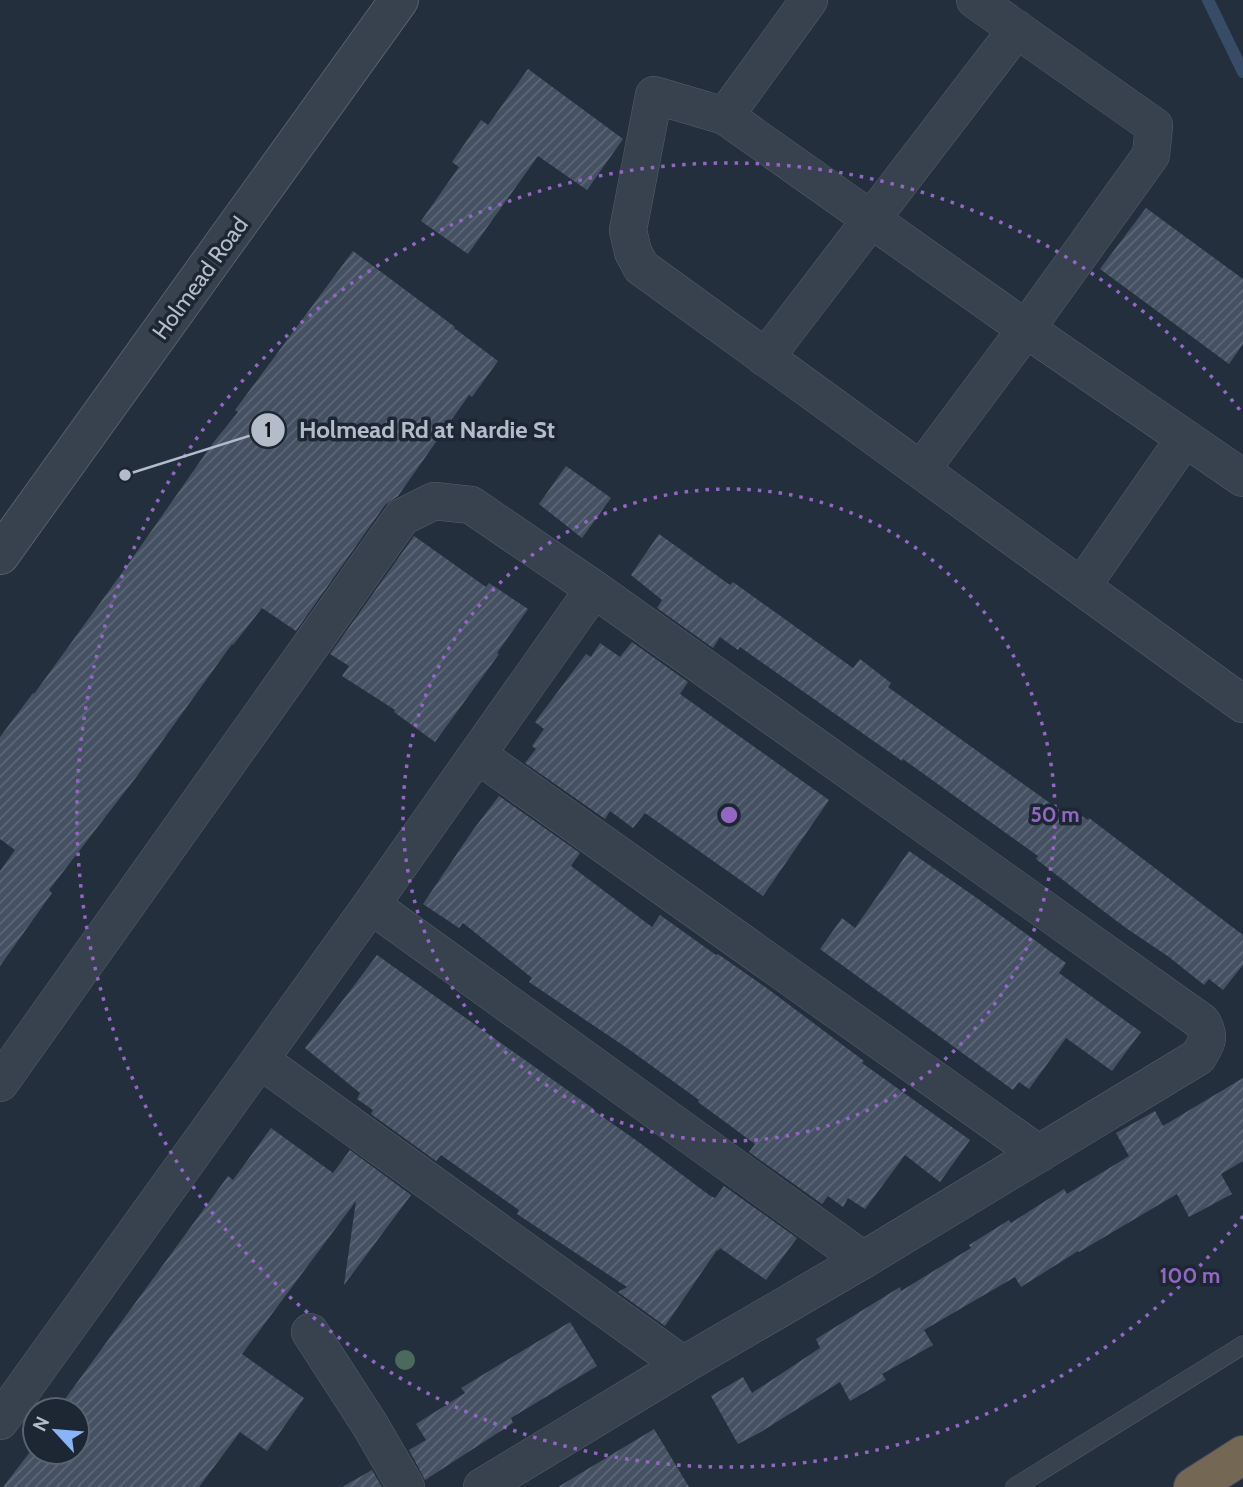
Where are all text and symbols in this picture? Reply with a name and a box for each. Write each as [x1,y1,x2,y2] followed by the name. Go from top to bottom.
[146,211,254,345] street label: Holmead Road
[250,407,569,452] callout: Holmead Rd at Nardie St
[299,415,555,444] text: Holmead Rd at Nardie St
[264,417,272,442] text: 1
[1030,802,1080,827] text: 50 m
[717,803,741,827] centre of rings
[1160,1263,1220,1288] text: 100 m
[21,1396,91,1466] north arrow
[28,1413,54,1435] text: N

